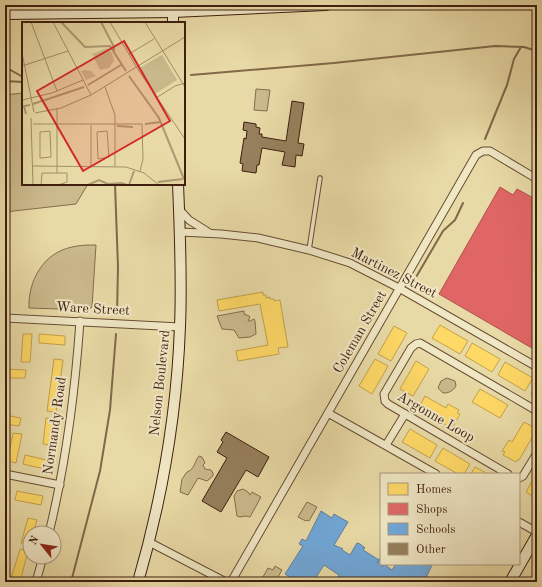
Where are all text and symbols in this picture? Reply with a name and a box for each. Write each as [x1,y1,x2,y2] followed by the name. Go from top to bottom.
[22,22,185,185] inset map
[349,245,439,301] street label: Martinez Street
[331,288,389,376] street label: Coleman Street
[56,300,130,318] street label: Ware Street
[147,329,173,437] street label: Nelson Boulevard
[41,376,69,476] street label: Normandy Road
[395,389,477,445] street label: Argonne Loop
[380,473,520,565] legend
[416,484,452,496] text: Homes
[416,504,447,516] text: Shops
[416,524,456,536] text: Schools
[22,525,62,565] north arrow
[28,534,42,547] text: N
[416,544,446,556] text: Other

